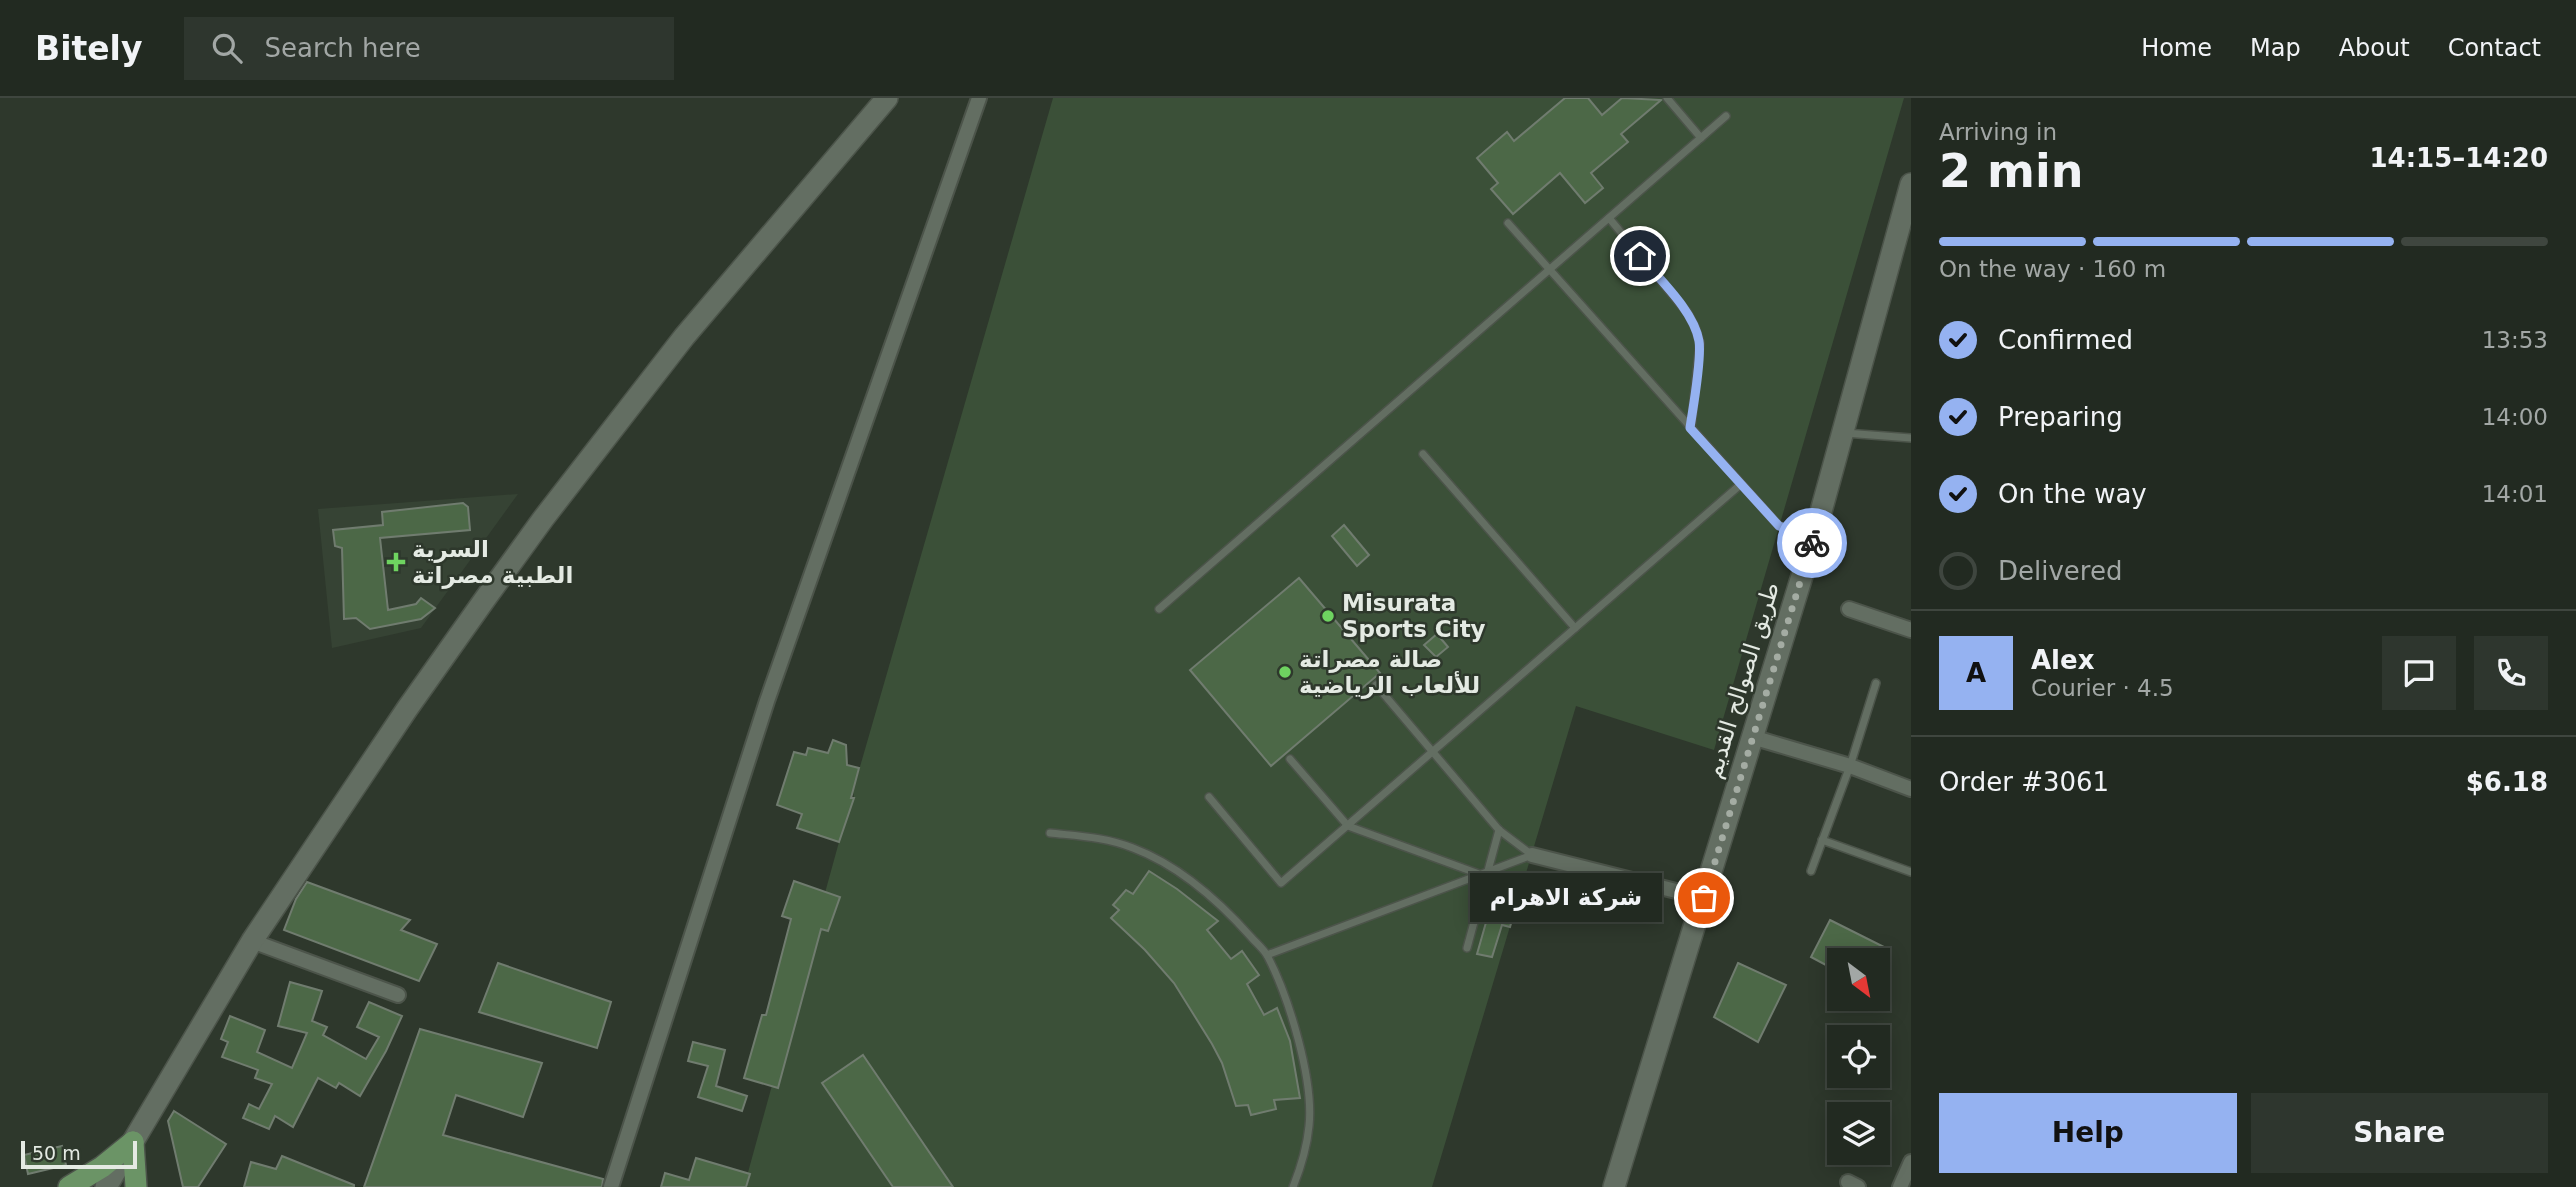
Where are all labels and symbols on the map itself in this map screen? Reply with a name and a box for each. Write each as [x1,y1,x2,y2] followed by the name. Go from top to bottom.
[1610,226,1670,286] pin
[1777,508,1847,578] courier
[412,536,573,589] place label: السرية الطبية مصراتة
[386,552,406,572] marker: السرية الطبية مصراتة
[1700,579,1785,781] street label: طريق الصوالح القديم
[1342,590,1486,642] place label: Misurata Sports City
[1320,608,1336,624] marker: Misurata Sports City
[1299,646,1480,699] place label: صالة مصراتة للألعاب الرياضية
[1277,664,1293,680] marker: صالة مصراتة للألعاب الرياضية
[1674,868,1734,928] pin
[1470,874,1662,922] callout: شركة الاهرام
[1827,948,1890,1012] north arrow
[21,1138,136,1170] scale bar

